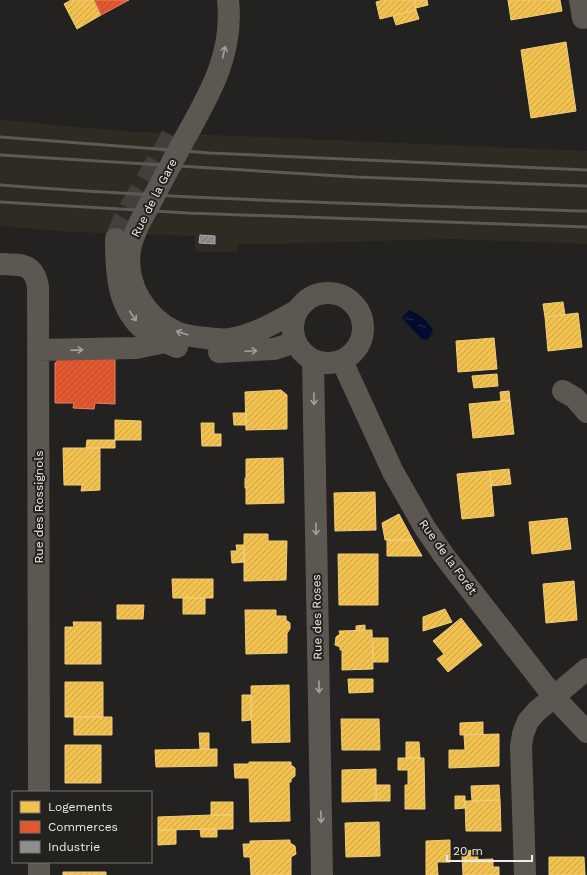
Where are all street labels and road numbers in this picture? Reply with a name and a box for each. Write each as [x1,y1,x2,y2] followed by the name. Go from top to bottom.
[128,156,180,240] street label: Rue de la Gare
[32,451,46,563] street label: Rue des Rossignols
[416,517,480,597] street label: Rue de la Forêt
[309,574,325,660] street label: Rue des Roses

